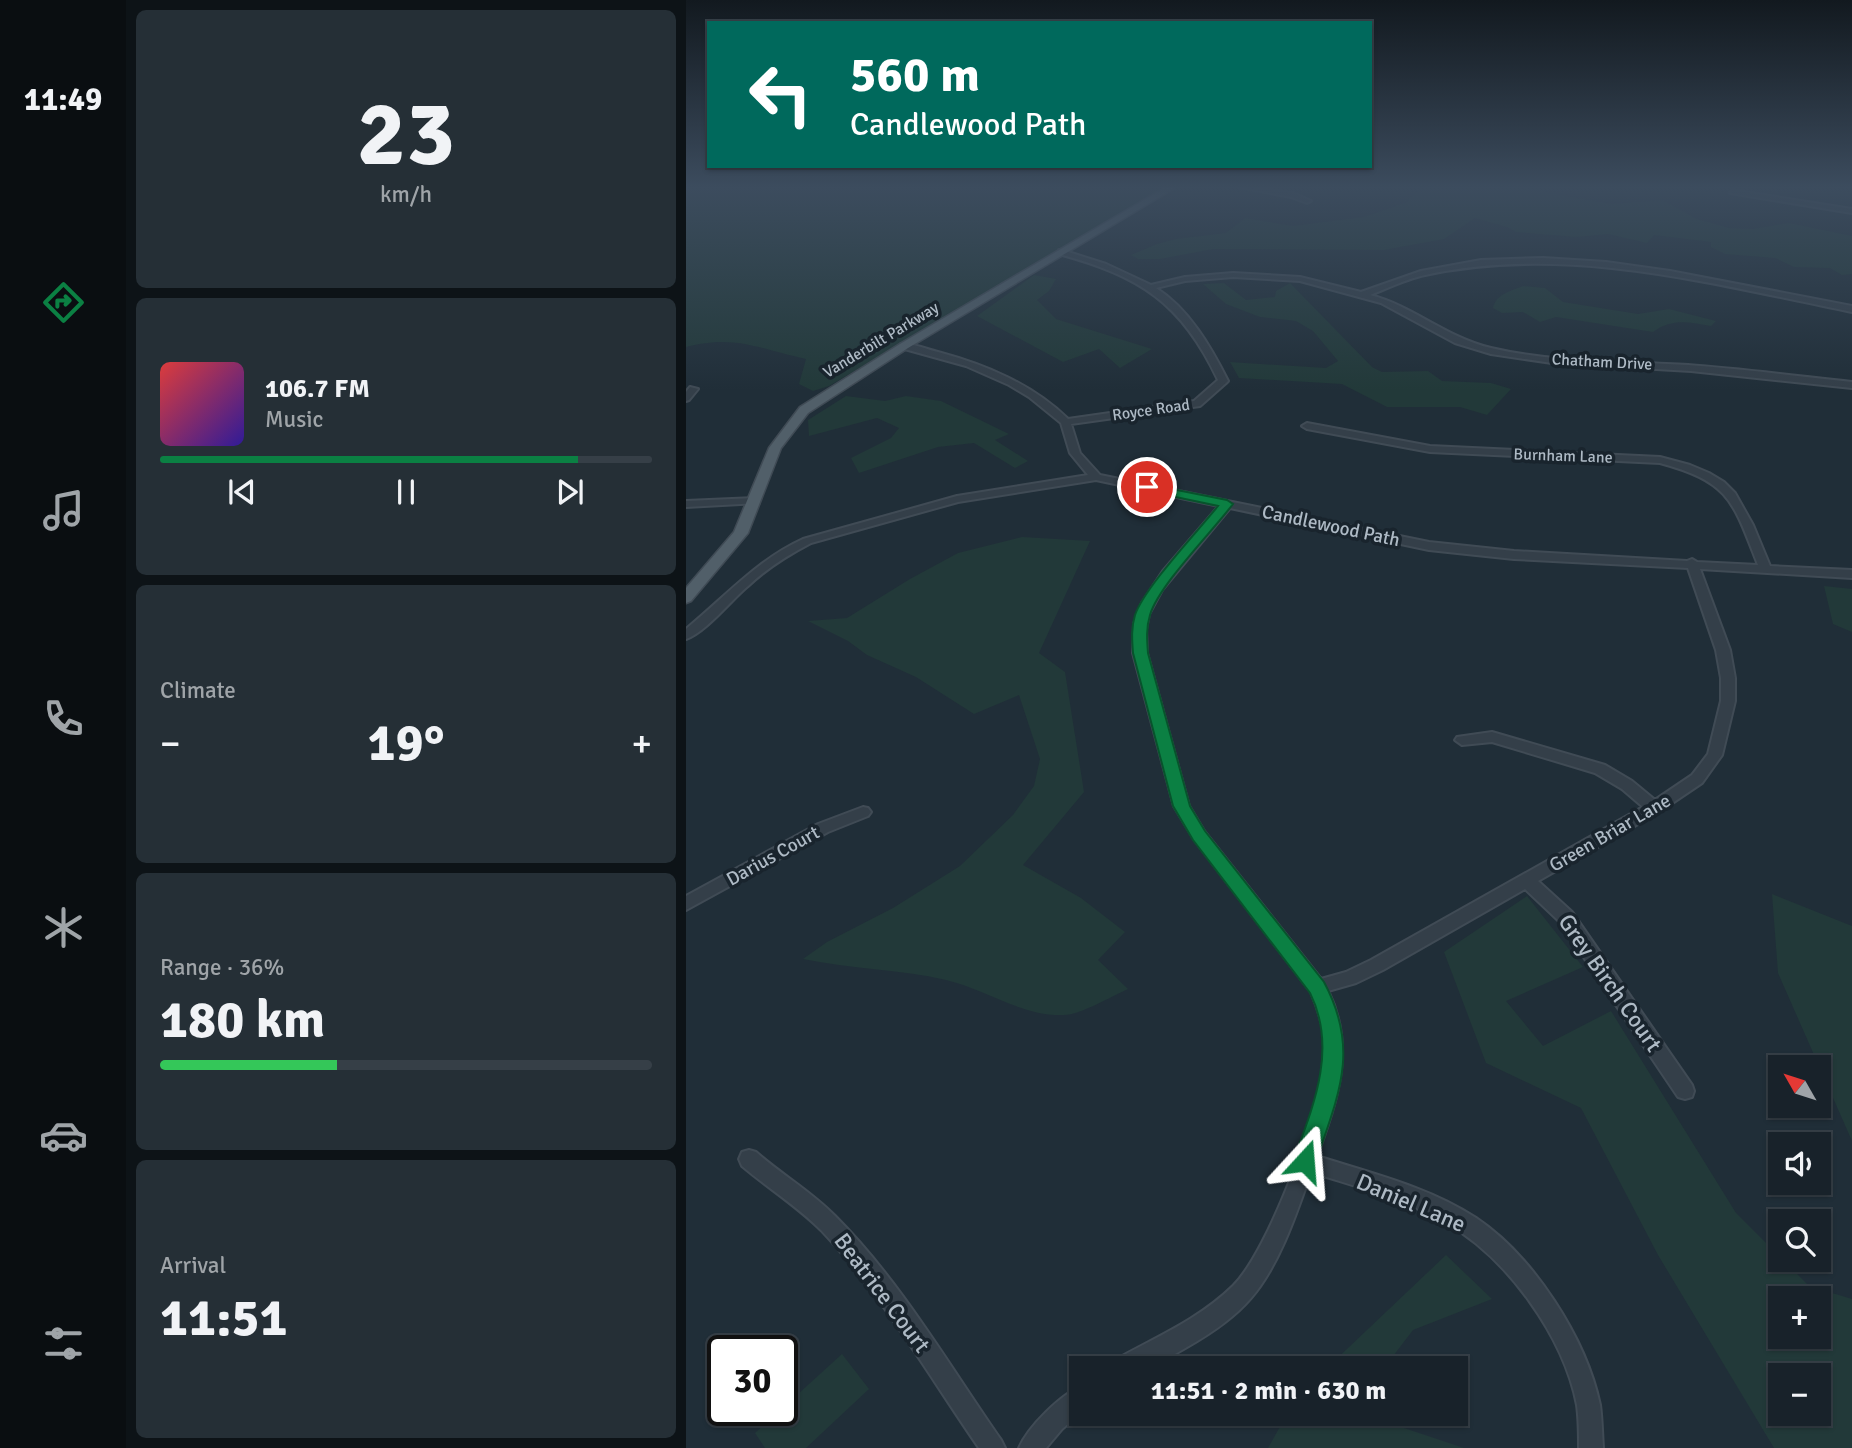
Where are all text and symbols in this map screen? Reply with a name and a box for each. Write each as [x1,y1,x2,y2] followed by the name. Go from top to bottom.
[850,45,980,105] text: 560 m
[735,49,826,140] icon: left
[357,78,455,191] text: 23
[24,80,102,119] text: 11:49
[850,105,1086,144] text: Candlewood Path
[380,180,432,209] text: km/h
[39,278,88,327] icon: directions
[819,297,943,382] street label: Vanderbilt Parkway
[1551,349,1653,375] street label: Chatham Drive
[265,373,370,405] text: 106.7 FM
[1111,395,1191,425] street label: Royce Road
[265,405,323,434] text: Music
[1513,444,1613,468] street label: Burnham Lane
[1117,457,1177,517] pin
[1128,468,1166,506] icon: arrive
[223,473,261,511] icon: previous
[387,473,425,511] icon: pause
[551,473,589,511] icon: next
[39,486,88,535] icon: music
[1260,500,1402,552] street label: Candlewood Path
[160,676,236,705] text: Climate
[39,694,88,743] icon: phone
[368,711,444,775] text: 19°
[160,720,181,767] text: −
[631,720,652,767] text: +
[1545,789,1675,877] street label: Green Briar Lane
[722,820,824,891] street label: Darius Court
[39,903,88,952] icon: climate
[1552,908,1668,1058] street label: Grey Birch Court
[160,953,284,982] text: Range · 36%
[160,988,325,1052] text: 180 km
[1768,1055,1830,1118] north arrow
[1768,1055,1831,1426] map controls
[39,1111,88,1160] icon: car
[1268,1124,1342,1198] position arrow
[1768,1132,1831,1195] button: sound
[1352,1167,1470,1239] street label: Daniel Lane
[1768,1209,1831,1272] button: search
[828,1227,936,1359] street label: Beatrice Court
[160,1251,226,1280] text: Arrival
[160,1286,288,1350] text: 11:51
[1768,1286,1831,1349] button: +
[39,1319,88,1368] icon: filters
[707,1335,798,1426] speed limit sign: 30
[1768,1363,1831,1426] button: −
[1151,1375,1386,1407] text: 11:51 · 2 min · 630 m

